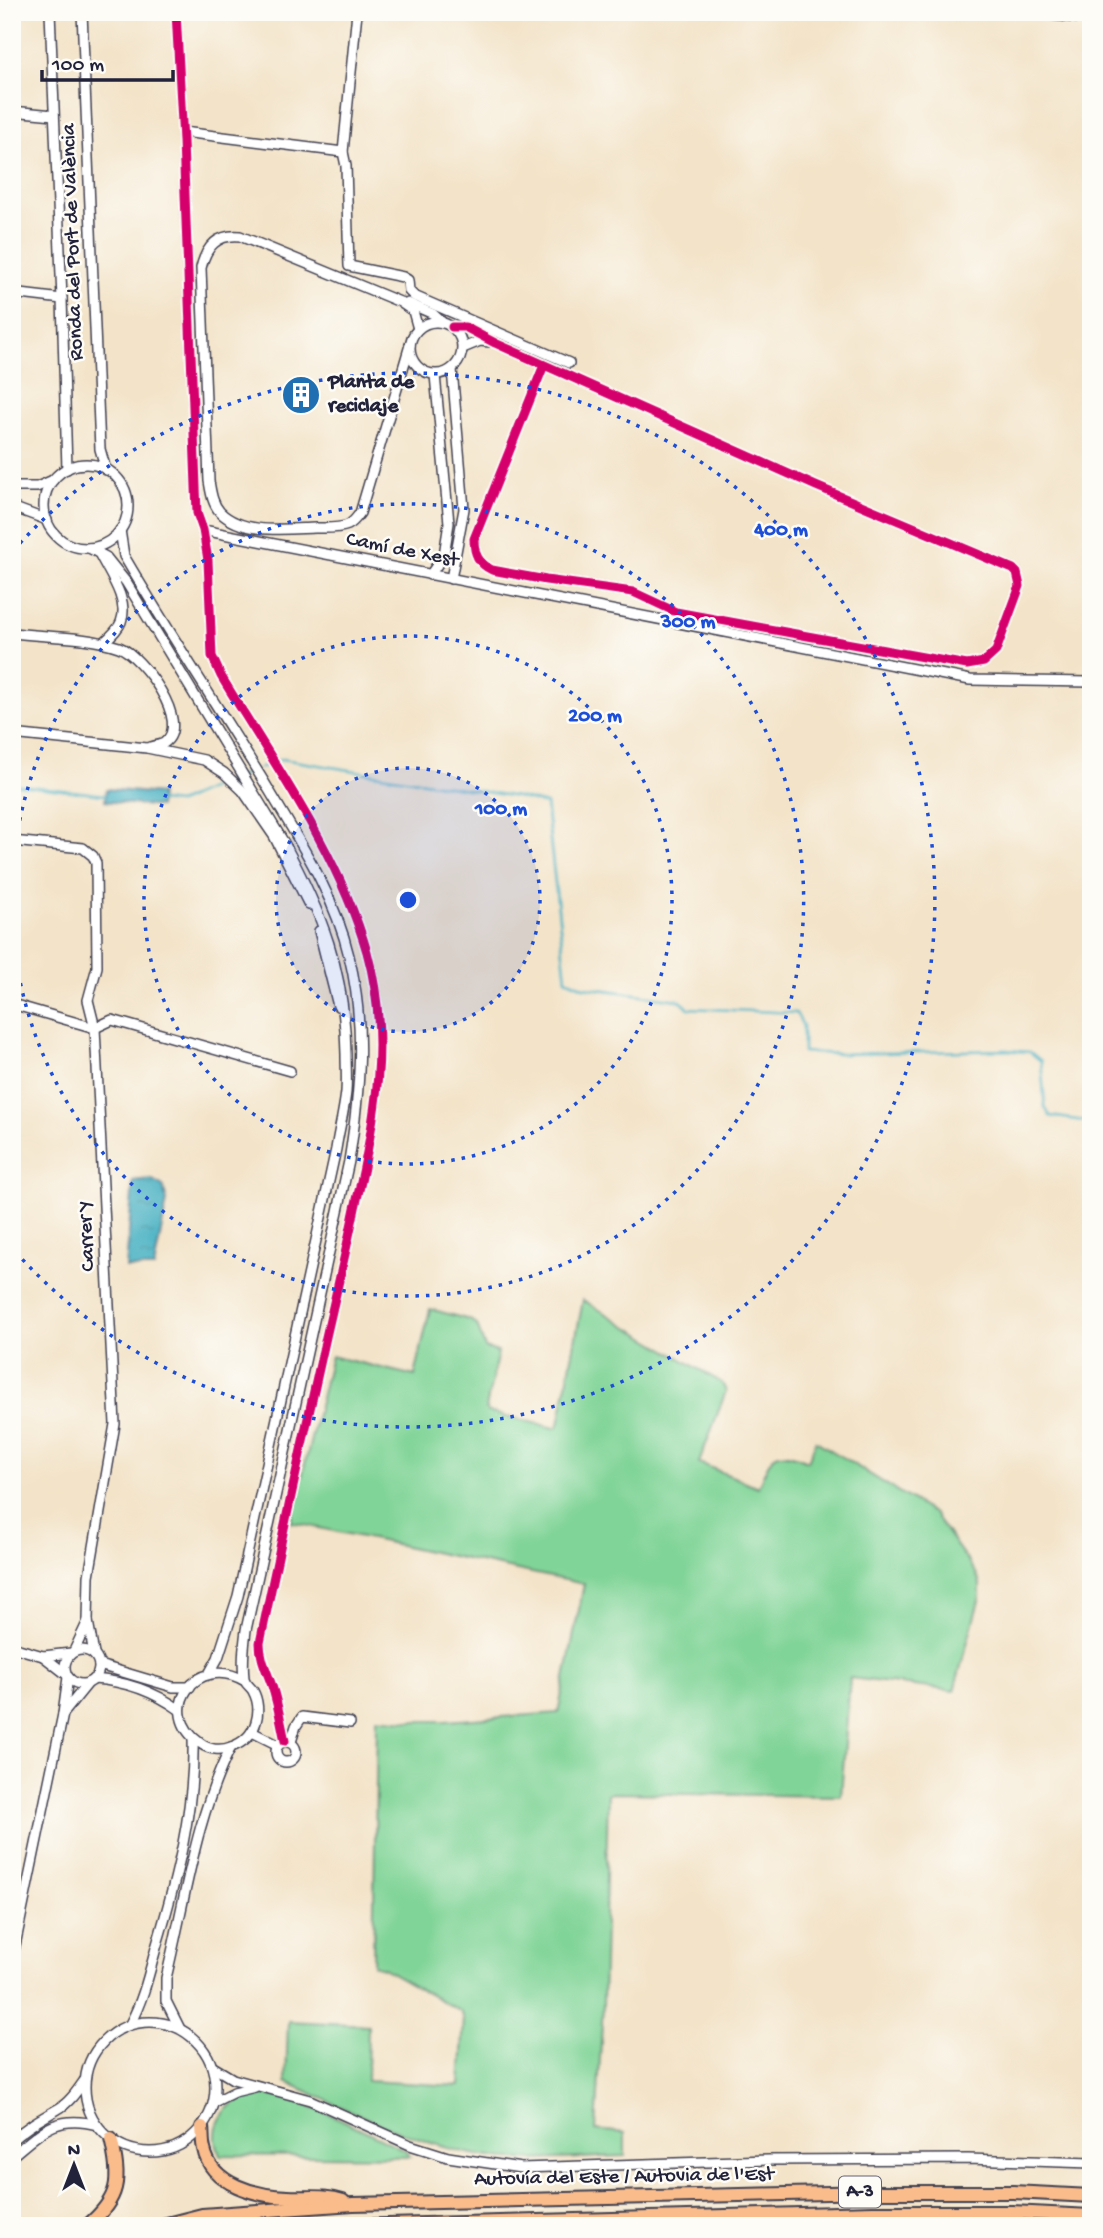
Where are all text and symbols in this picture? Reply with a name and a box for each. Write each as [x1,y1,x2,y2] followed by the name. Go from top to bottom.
[42,38,173,82] scale bar
[51,54,104,79] text: 100 m
[57,122,91,361] street label: Ronda del Port de València
[327,371,415,420] place label: Planta de reciclaje
[280,374,322,416] building icon: Planta de reciclaje
[753,519,808,544] text: 400 m
[344,528,463,575] street label: Camí de Xest
[660,611,715,636] text: 300 m
[568,705,622,730] text: 200 m
[474,798,527,823] text: 100 m
[396,888,420,912] centre of rings
[74,1200,102,1272] street label: Carrer Y
[38,2130,108,2200] north arrow
[68,2140,80,2163] text: N
[474,2163,776,2193] street label: Autovía del Este / Autovia de l'Est
[839,2176,881,2208] road number: A-3

